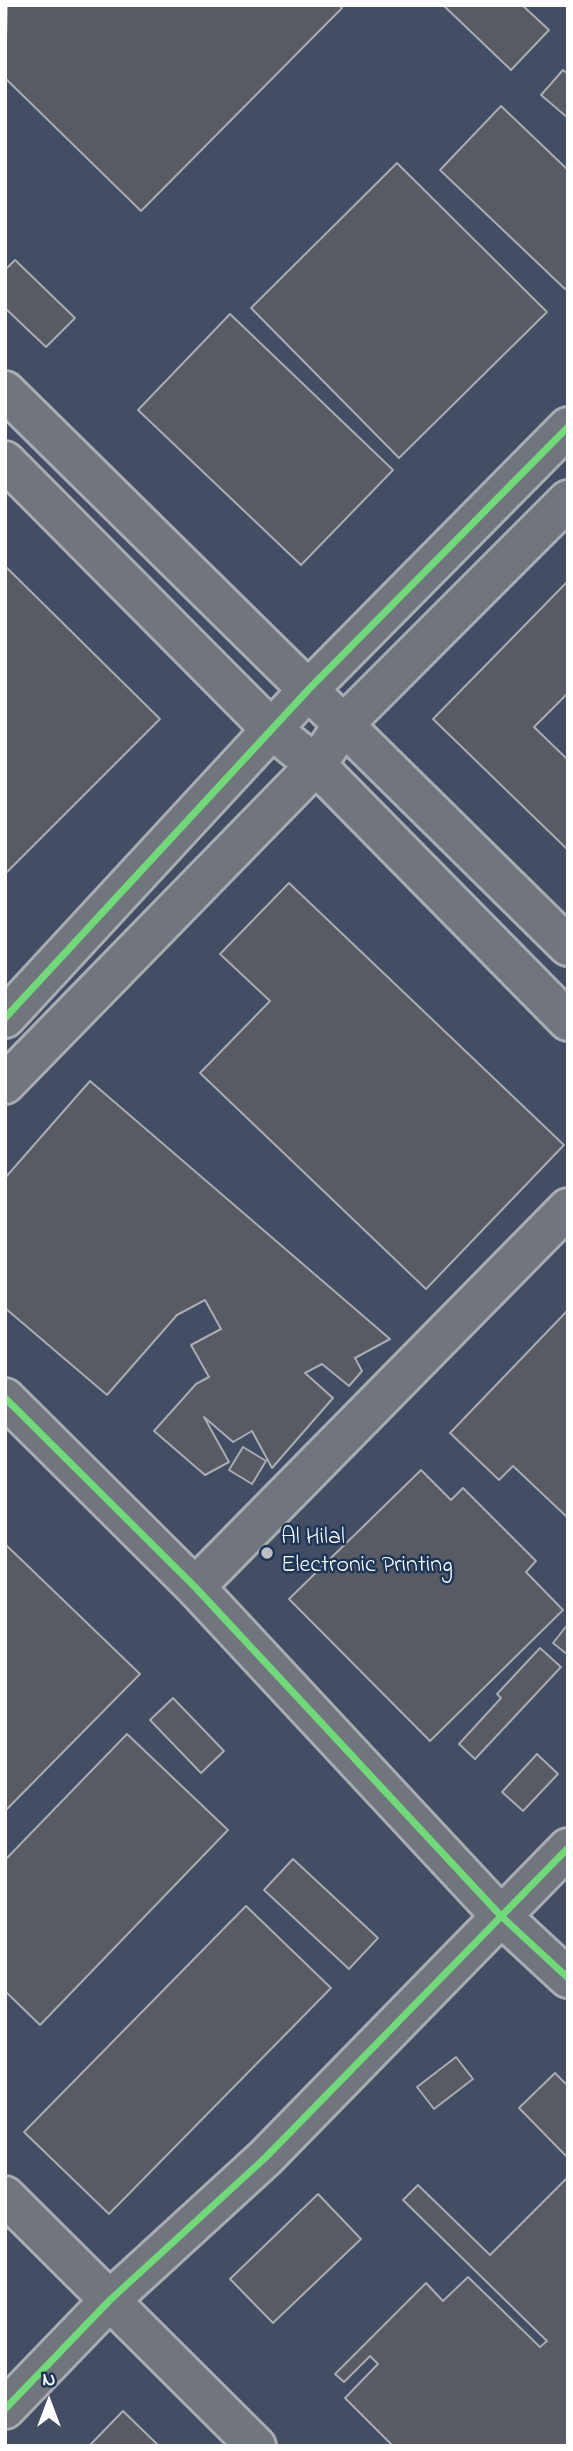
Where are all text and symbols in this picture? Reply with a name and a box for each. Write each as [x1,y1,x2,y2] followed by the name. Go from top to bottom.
[281,1525,453,1581] place label: Al Hilal Electronic Printing
[259,1545,275,1561] marker: Al Hilal Electronic Printing
[14,2367,84,2437] north arrow
[43,2367,55,2394] text: N

